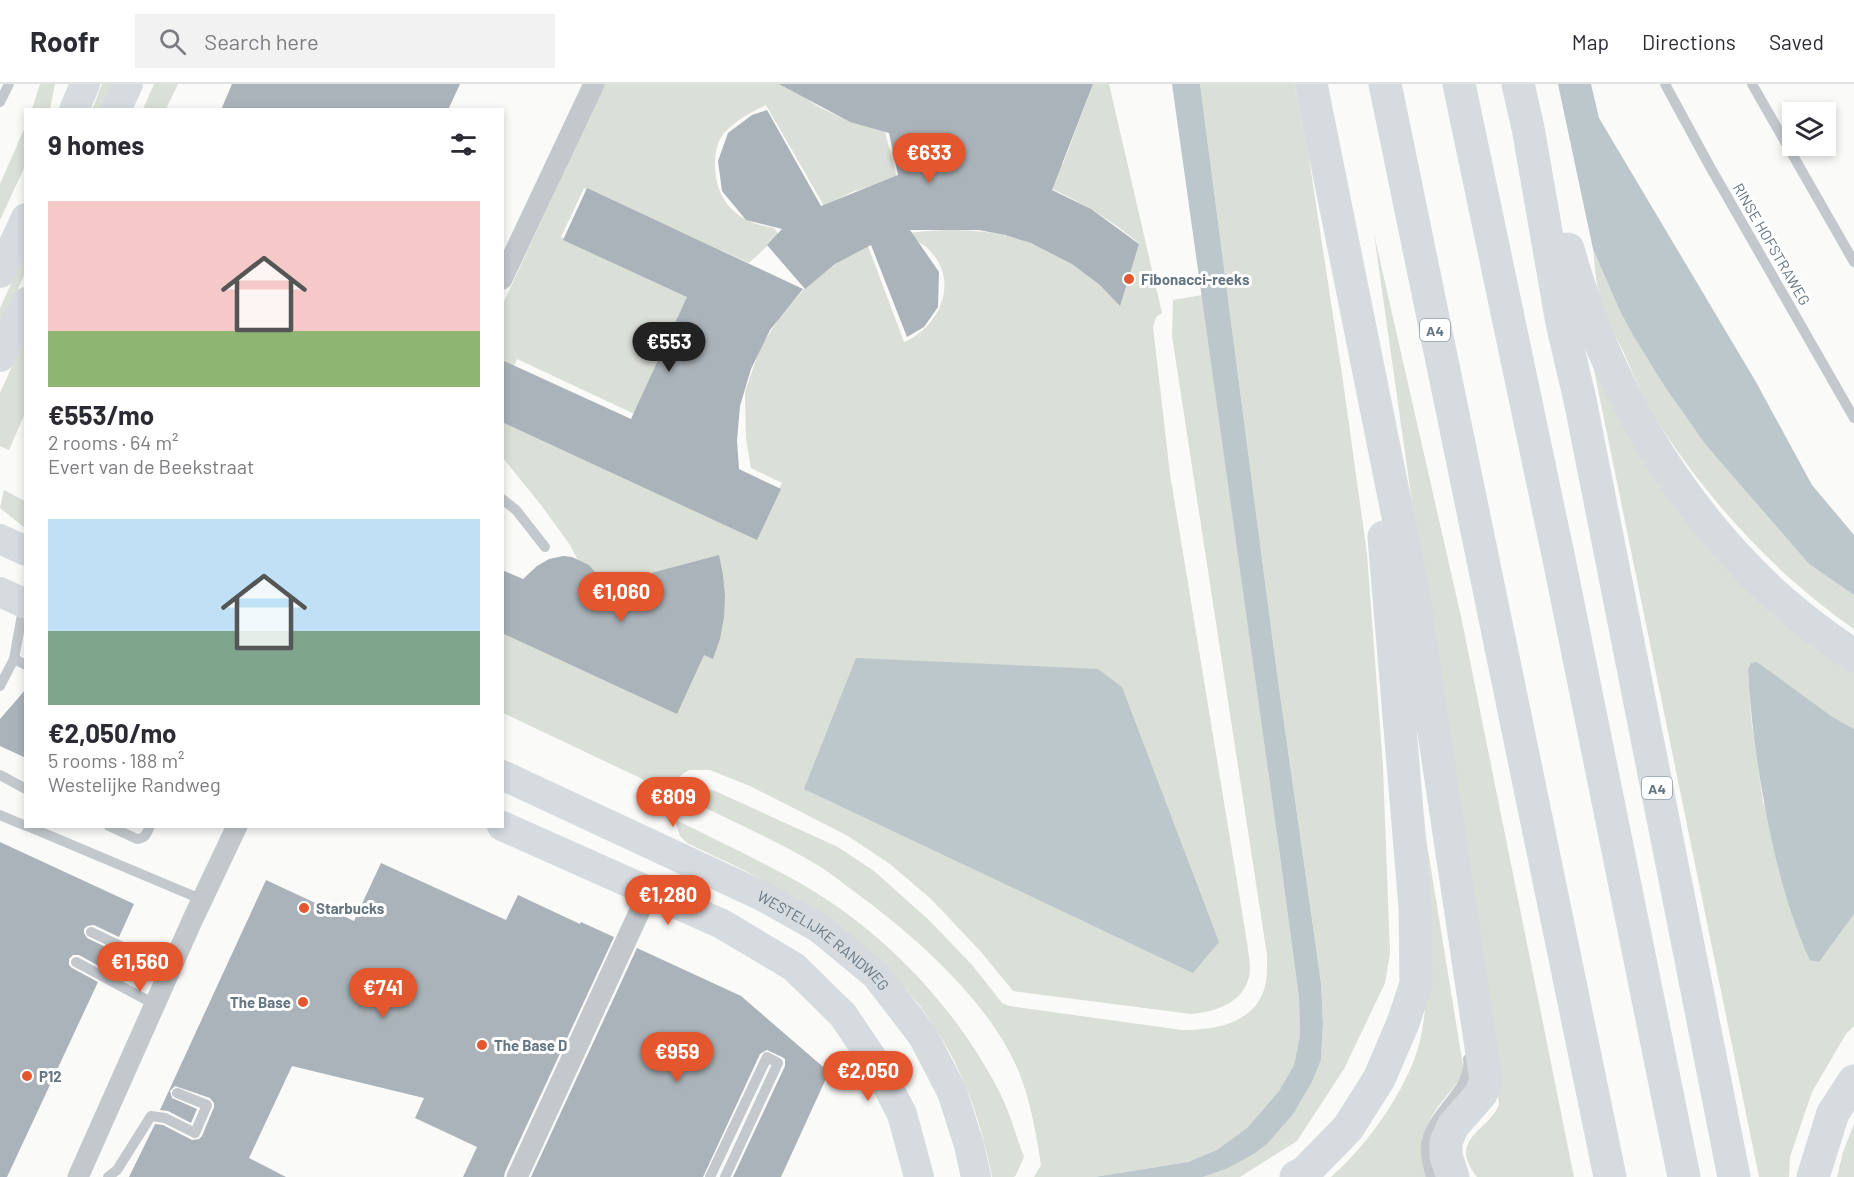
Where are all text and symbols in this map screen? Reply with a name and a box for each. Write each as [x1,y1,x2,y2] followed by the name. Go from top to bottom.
[135,14,555,68] search box
[30,24,99,58] text: Roofr
[156,25,189,58] icon: search
[204,28,319,54] text: Search here
[1572,29,1609,54] text: Map
[1642,29,1736,54] text: Directions
[1769,29,1824,54] text: Saved
[1782,102,1836,156] map controls
[1782,102,1836,156] button: layers
[447,128,480,161] icon: filters
[48,129,144,160] text: 9 homes
[893,133,965,184] pin: €633
[906,140,952,164] text: €633
[1730,180,1814,308] street label: RINSE HOFSTRAWEG
[210,240,318,348] icon: home
[1141,270,1250,288] place label: Fibonacci-reeks
[1122,272,1136,286] marker: Fibonacci-reeks
[1420,319,1450,341] road number: A4
[633,322,705,373] pin: €553
[646,329,692,353] text: €553
[48,399,154,430] text: €553/mo
[48,430,178,454] text: 2 rooms · 64 m²
[48,454,254,478] text: Evert van de Beekstraat
[210,558,318,666] icon: home
[572,572,670,623] pin: €1,060
[592,579,650,603] text: €1,060
[48,717,177,748] text: €2,050/mo
[48,748,185,772] text: 5 rooms · 188 m²
[48,772,221,796] text: Westelijke Randweg
[637,777,709,828] pin: €809
[1642,777,1672,799] road number: A4
[650,784,696,808] text: €809
[619,875,717,926] pin: €1,280
[639,882,697,906] text: €1,280
[755,886,893,994] street label: WESTELIJKE RANDWEG
[316,899,385,917] place label: Starbucks
[297,901,311,915] marker: Starbucks
[91,942,189,993] pin: €1,560
[111,949,169,973] text: €1,560
[347,968,419,1019] pin: €741
[363,975,403,999] text: €741
[230,993,291,1011] place label: The Base
[296,995,310,1009] marker: The Base
[641,1032,713,1083] pin: €959
[494,1036,567,1054] place label: The Base D
[475,1038,489,1052] marker: The Base D
[655,1039,699,1063] text: €959
[819,1051,917,1102] pin: €2,050
[837,1058,899,1082] text: €2,050
[39,1067,62,1085] place label: P12
[20,1069,34,1083] marker: P12

